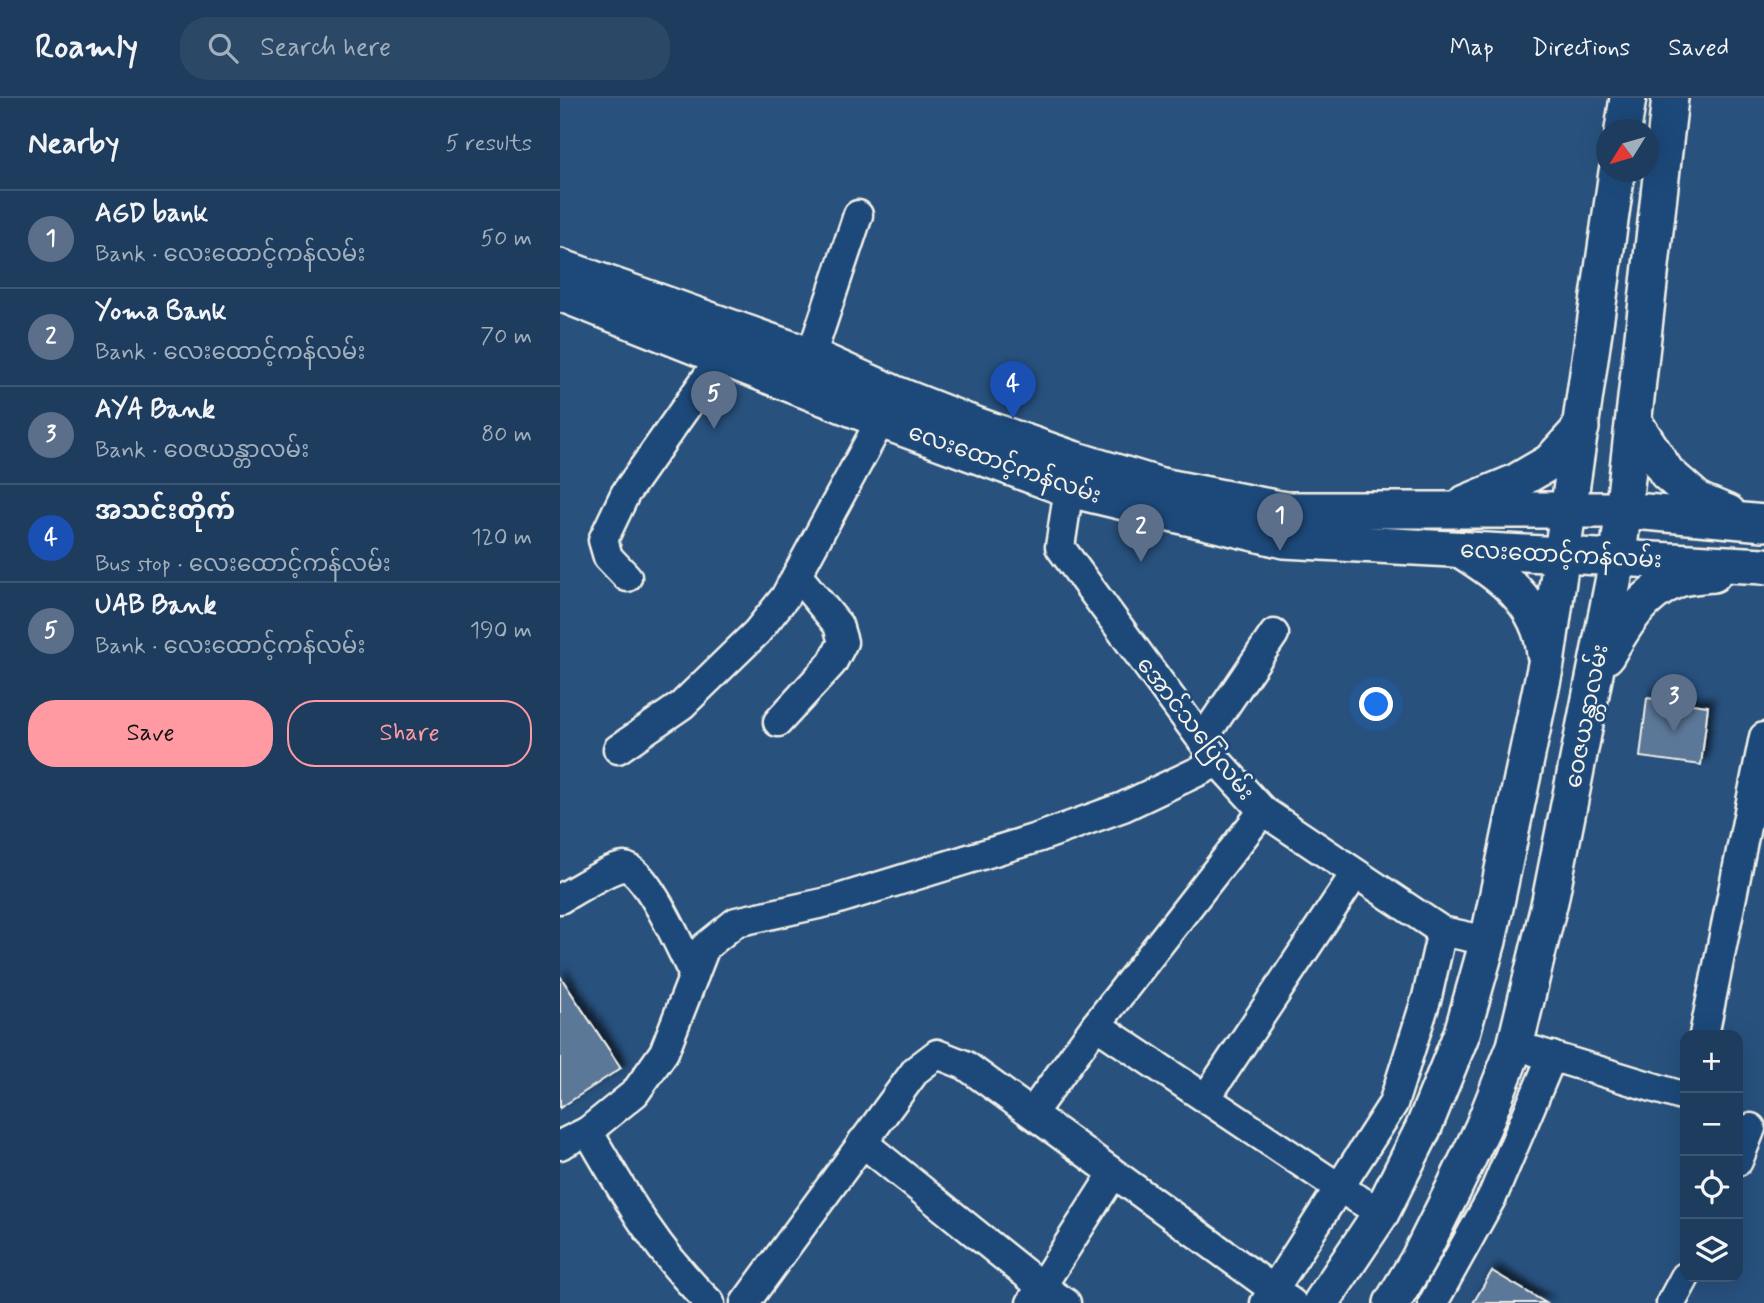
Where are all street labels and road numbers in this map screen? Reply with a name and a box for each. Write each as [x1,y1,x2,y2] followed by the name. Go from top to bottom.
[903,415,1106,514] street label: လေးထောင့်ကန်လမ်း
[1459,533,1663,578] street label: လေးထောင့်ကန်လမ်း
[1556,641,1619,791] street label: ဝေဇယန္တာလမ်း
[1127,649,1262,808] street label: အောင်သပြေလမ်း

